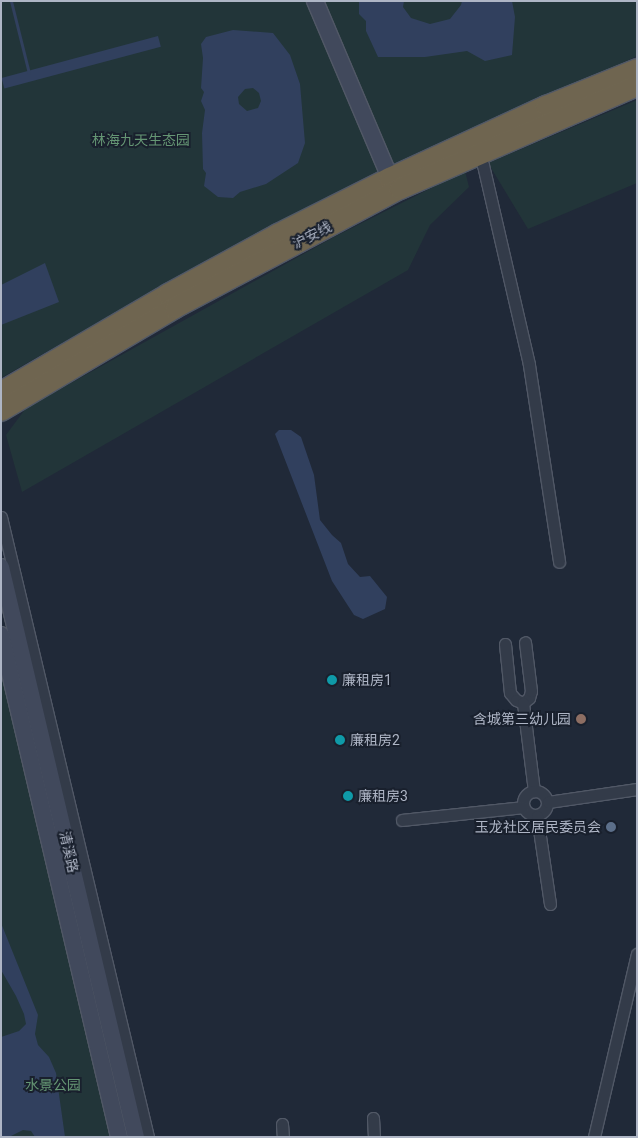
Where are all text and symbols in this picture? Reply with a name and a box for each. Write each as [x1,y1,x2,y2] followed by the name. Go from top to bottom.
[92,132,190,148] park label: 林海九天生态园
[289,218,335,252] street label: 沪安线
[342,672,392,688] place label: 廉租房1
[326,674,338,686] marker: 廉租房1
[473,711,571,727] place label: 含城第三幼儿园
[575,713,587,725] marker: 含城第三幼儿园
[350,732,400,748] place label: 廉租房2
[334,734,346,746] marker: 廉租房2
[358,788,408,804] place label: 廉租房3
[342,790,354,802] marker: 廉租房3
[475,819,601,835] place label: 玉龙社区居民委员会
[605,821,617,833] marker: 玉龙社区居民委员会
[56,830,82,874] street label: 清溪路
[25,1077,81,1093] park label: 水景公园

